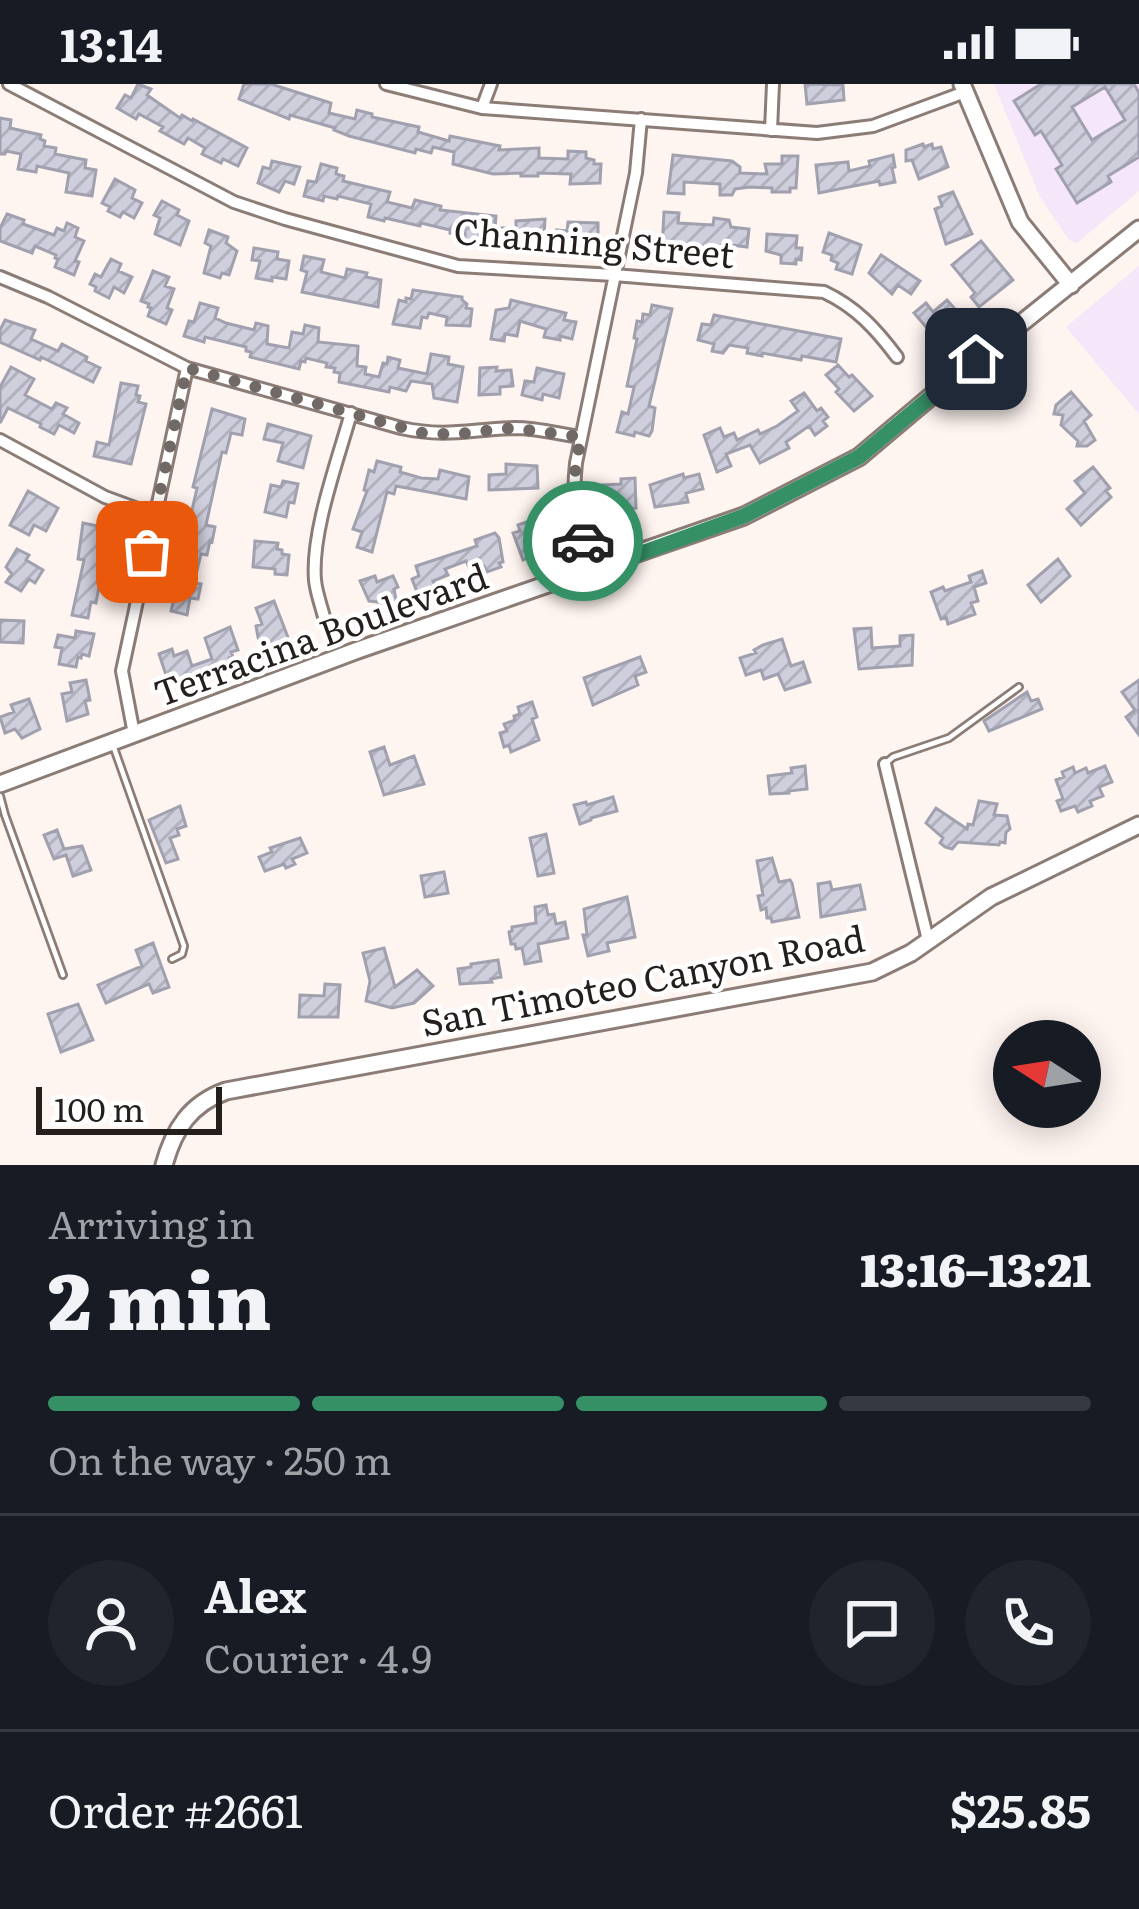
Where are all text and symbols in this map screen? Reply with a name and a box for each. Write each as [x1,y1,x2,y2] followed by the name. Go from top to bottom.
[60,9,163,76] text: 13:14
[452,202,737,279] street label: Channing Street
[925,308,1027,410] pin
[943,326,1009,392] icon: home
[523,481,643,601] courier
[96,501,198,603] pin
[550,508,616,574] icon: car
[114,519,180,585] icon: bag
[146,548,495,718] street label: Terracina Boulevard
[416,910,869,1048] street label: San Timoteo Canyon Road
[993,1020,1101,1128] north arrow
[993,1020,1101,1128] map controls
[36,1081,222,1134] scale bar
[54,1083,144,1132] text: 100 m
[48,1193,255,1251] text: Arriving in
[860,1234,1091,1301] text: 13:16–13:21
[48,1238,271,1354] text: 2 min
[48,1429,391,1487] text: On the way · 250 m
[48,1560,174,1686] button: person
[204,1560,306,1627] text: Alex
[809,1560,935,1686] button: chat
[965,1560,1091,1686] button: phone
[204,1627,432,1685] text: Courier · 4.9
[48,1775,303,1842] text: Order #2661
[950,1775,1091,1842] text: $25.85

